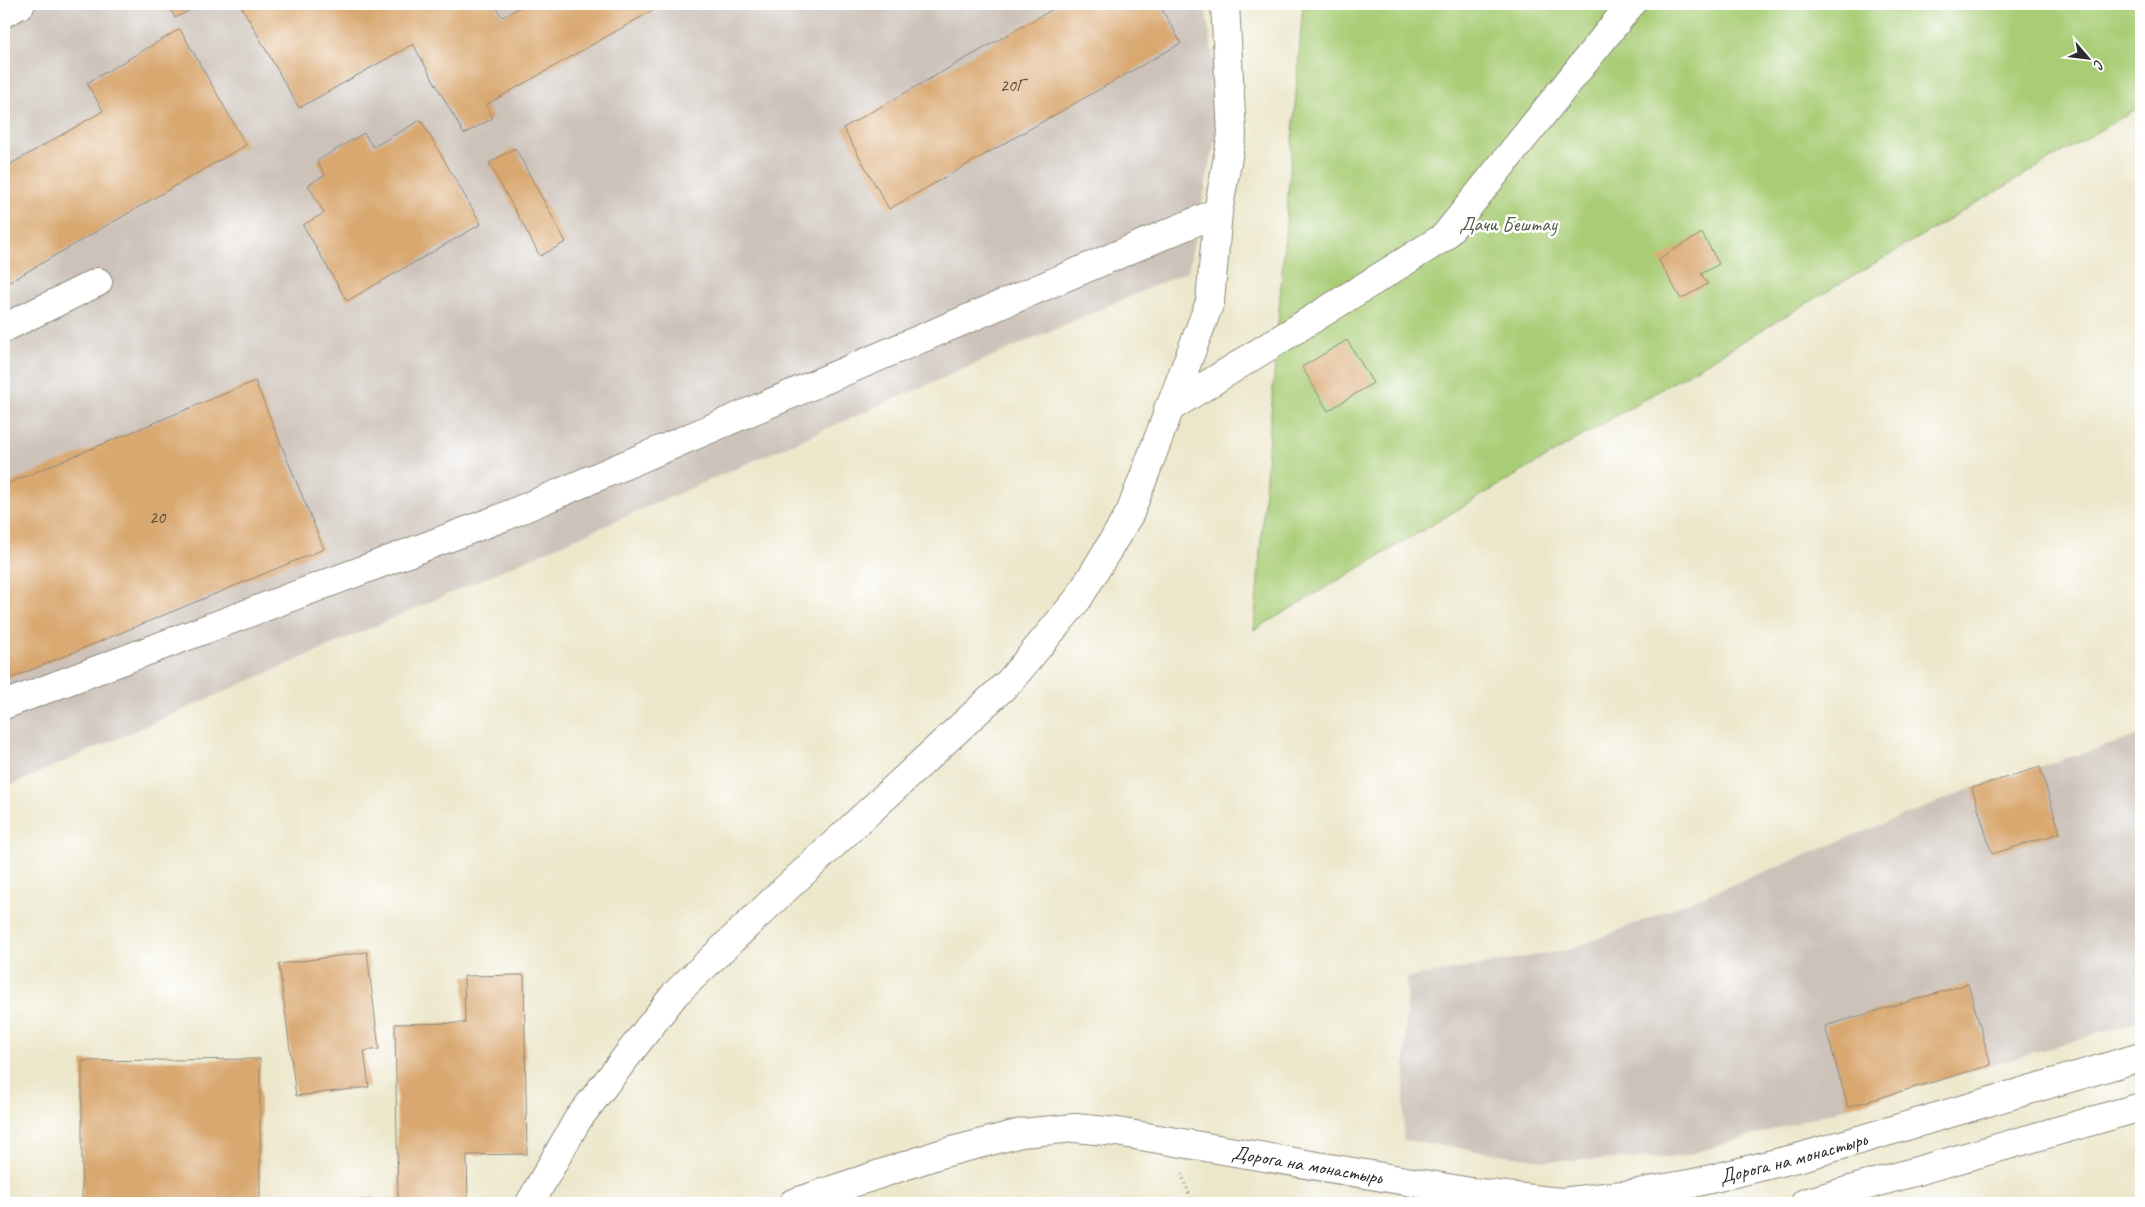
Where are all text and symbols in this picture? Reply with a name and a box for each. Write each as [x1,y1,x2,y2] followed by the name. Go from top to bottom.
[2062,32,2112,82] north arrow
[2089,57,2108,73] text: С
[1000,74,1028,96] house number: 20Г
[1459,212,1558,237] park label: Дачи Бештау
[149,506,167,528] house number: 20
[1717,1126,1871,1189] street label: Дорога на монастырь
[1230,1140,1386,1190] street label: Дорога на монастырь

